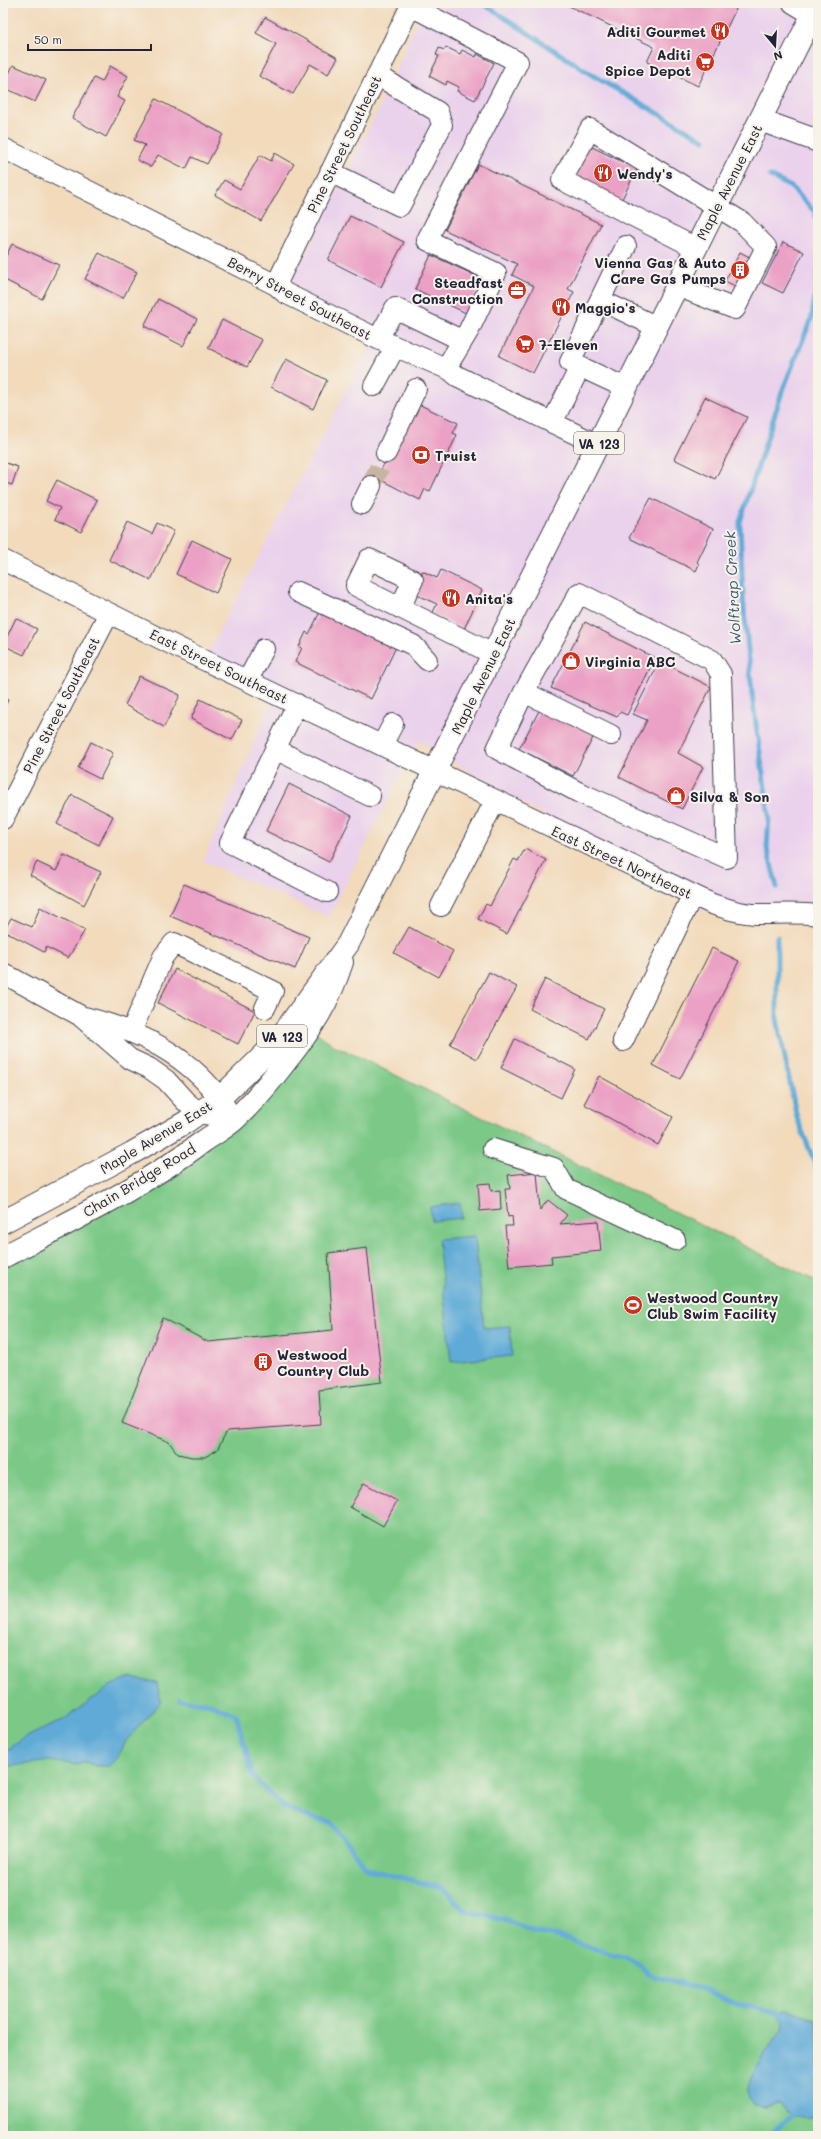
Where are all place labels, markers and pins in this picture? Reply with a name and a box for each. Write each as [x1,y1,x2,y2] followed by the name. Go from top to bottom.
[709,20,731,42] restaurant icon: Aditi Gourmet
[606,22,706,41] place label: Aditi Gourmet
[605,45,691,80] place label: Aditi Spice Depot
[694,51,716,73] supermarket icon: Aditi Spice Depot
[592,162,614,184] restaurant icon: Wendy's
[617,164,673,183] place label: Wendy's
[594,253,726,288] place label: Vienna Gas & Auto Care Gas Pumps
[729,259,751,281] building icon: Vienna Gas & Auto Care Gas Pumps
[412,273,503,308] place label: Steadfast Construction
[506,279,528,301] office icon: Steadfast Construction
[550,296,572,318] restaurant icon: Maggio's
[575,298,636,317] place label: Maggio's
[514,333,536,355] supermarket icon: 7-Eleven
[539,335,598,354] place label: 7-Eleven
[410,444,432,466] bank icon: Truist
[435,446,477,465] place label: Truist
[440,587,462,609] restaurant icon: Anita's
[465,589,513,608] place label: Anita's
[560,650,582,672] shop icon: Virginia ABC
[585,652,675,671] place label: Virginia ABC
[665,785,687,807] shop icon: Silva & Son
[690,787,769,806] place label: Silva & Son
[647,1288,779,1323] place label: Westwood Country Club Swim Facility
[622,1294,644,1316] sports icon: Westwood Country Club Swim Facility
[277,1345,369,1380] place label: Westwood Country Club
[252,1351,274,1373] building icon: Westwood Country Club

